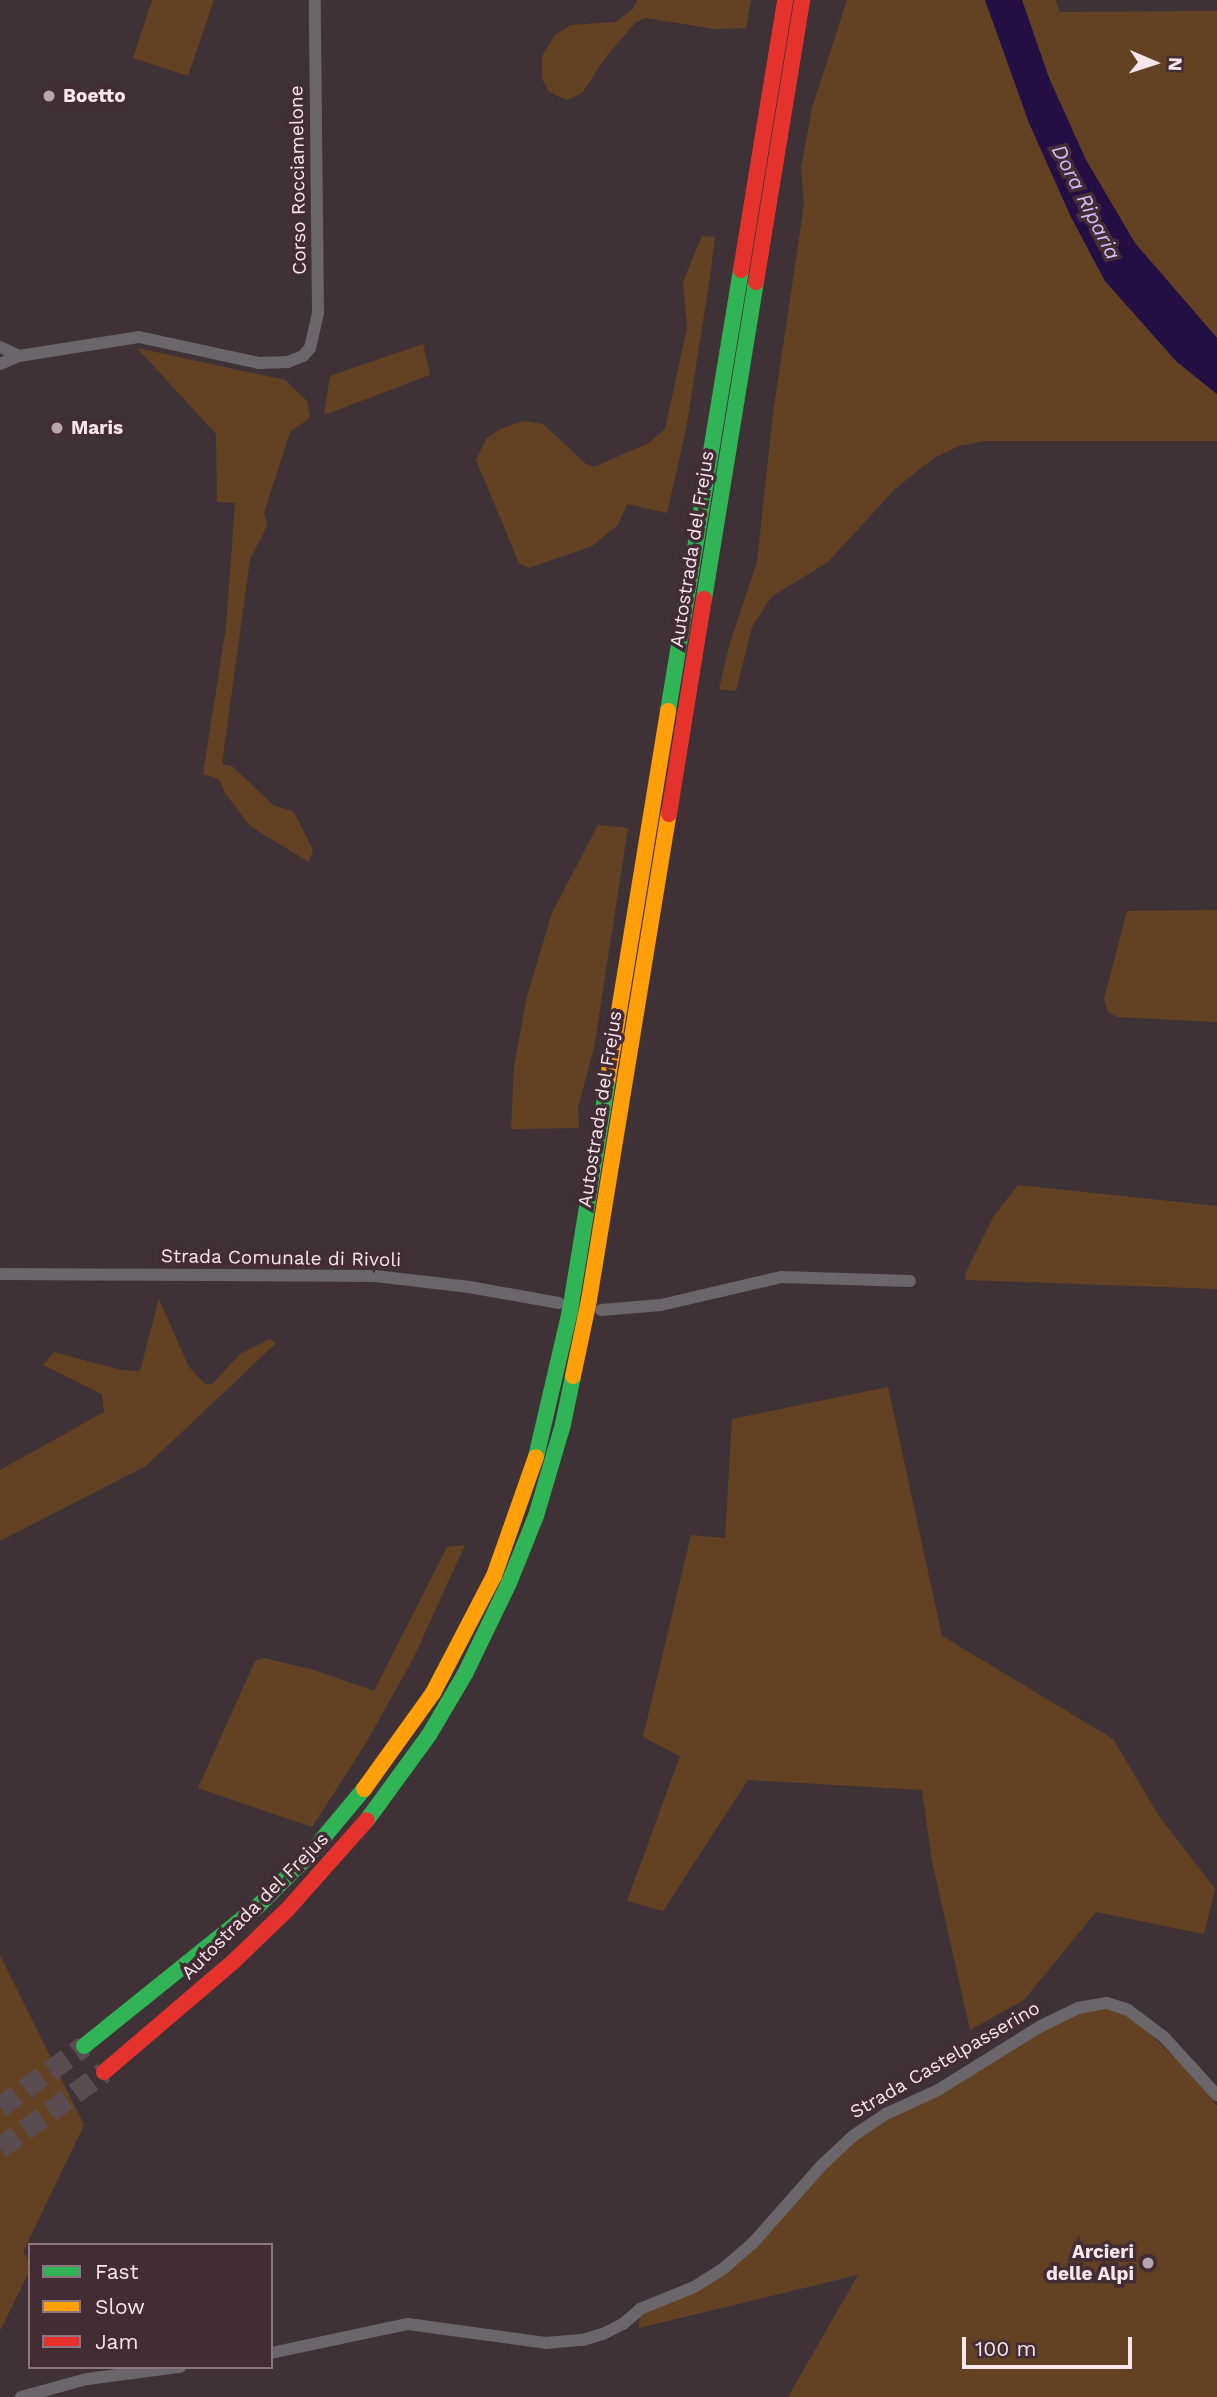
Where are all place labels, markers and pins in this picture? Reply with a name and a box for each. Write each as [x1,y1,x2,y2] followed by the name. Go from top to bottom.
[63,85,126,107] place label: Boetto
[41,88,57,104] marker: Boetto
[71,417,123,439] place label: Maris
[49,420,65,436] marker: Maris
[1046,2241,1134,2285] place label: Arcieri delle Alpi
[1140,2255,1156,2271] marker: Arcieri delle Alpi

